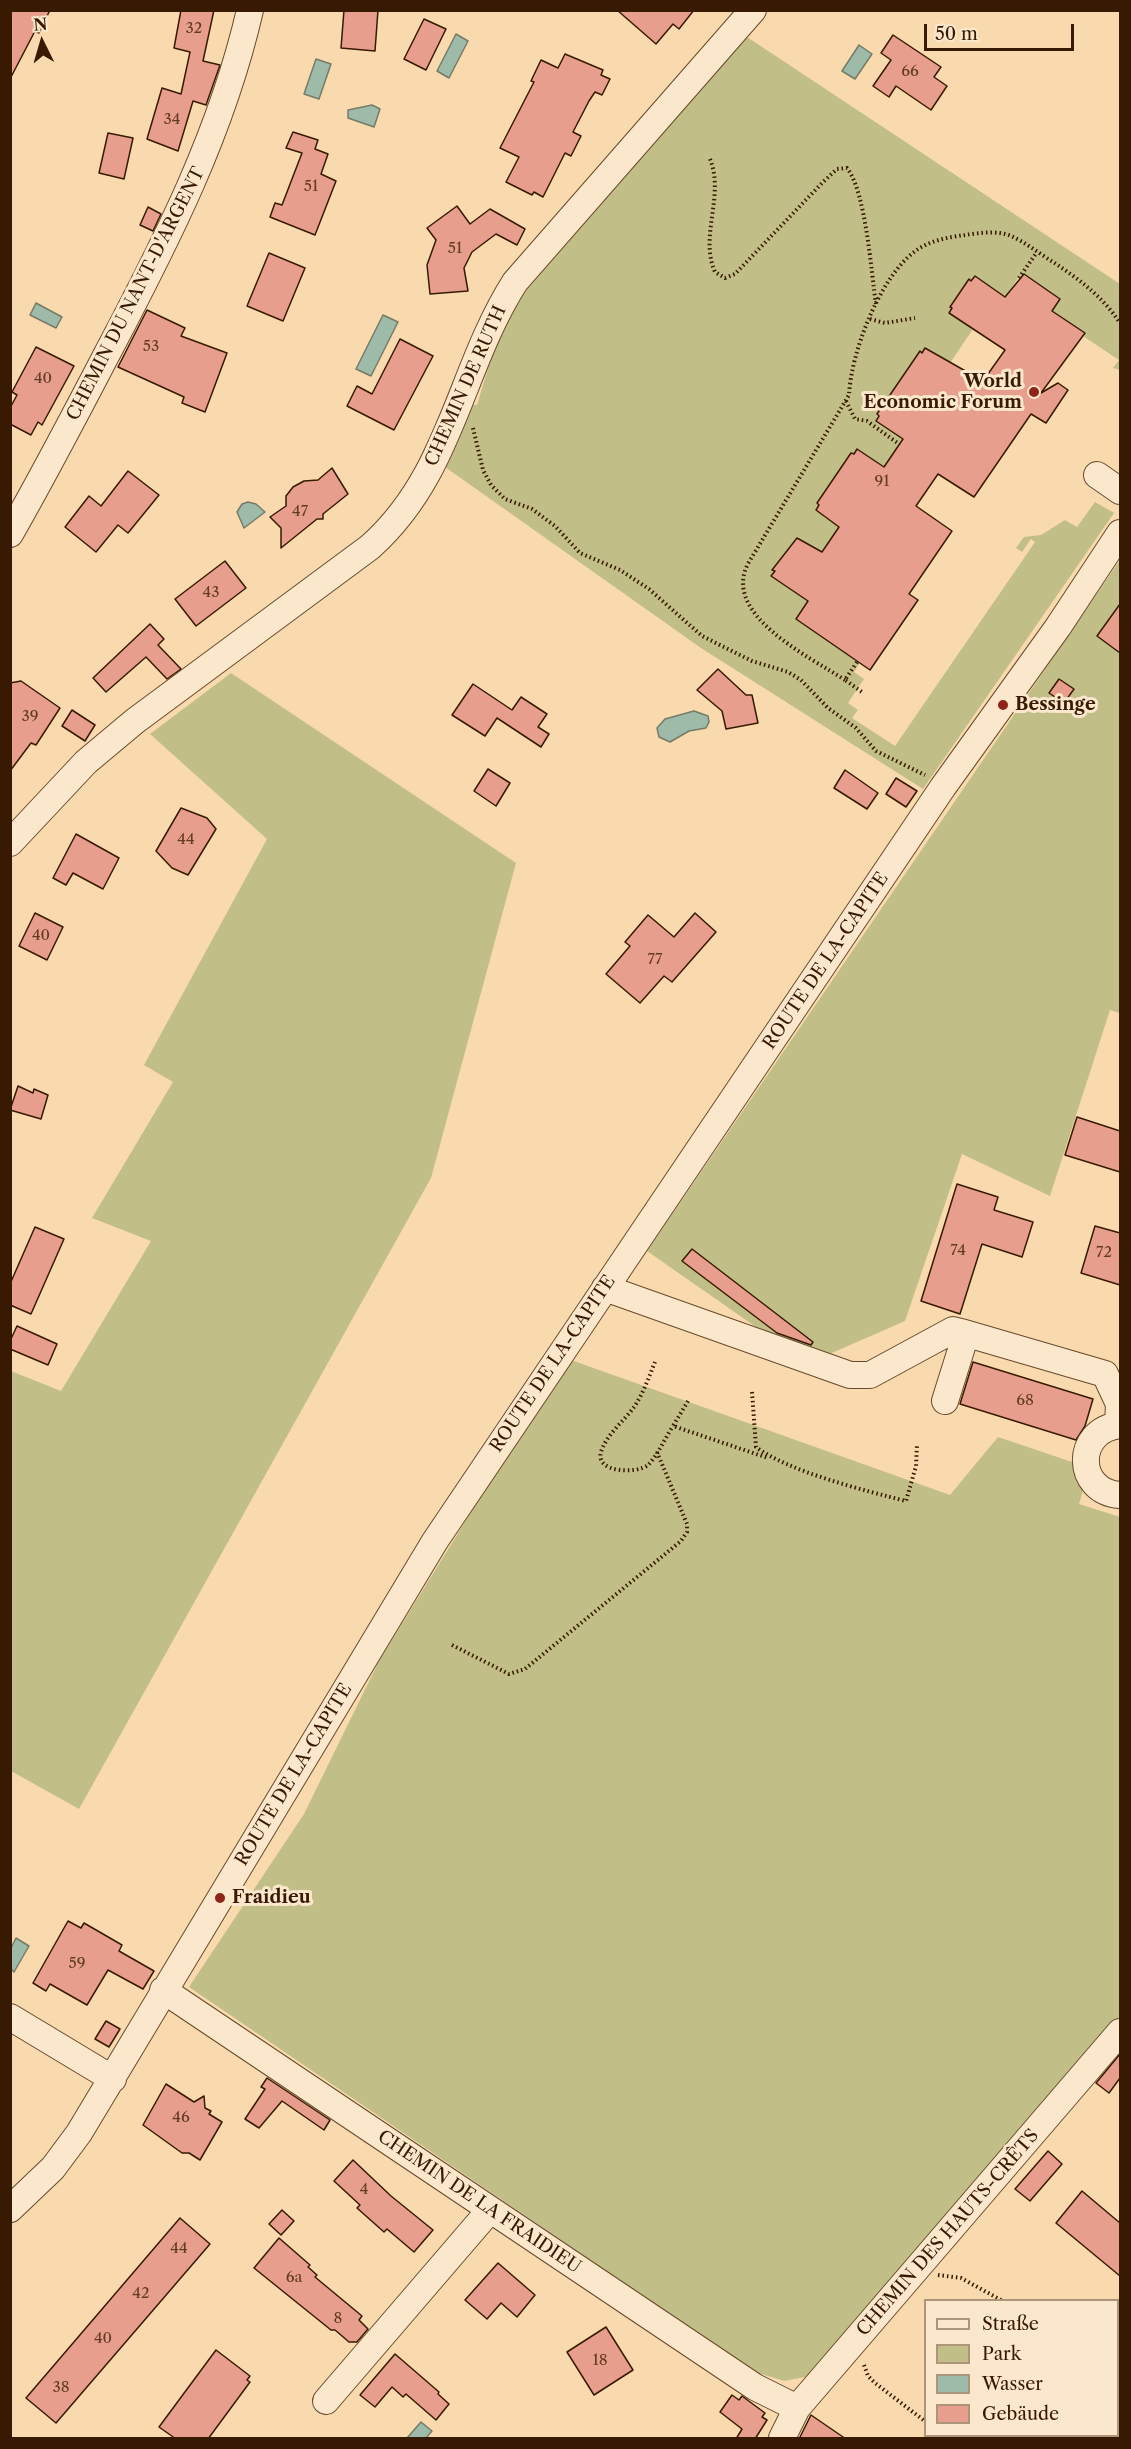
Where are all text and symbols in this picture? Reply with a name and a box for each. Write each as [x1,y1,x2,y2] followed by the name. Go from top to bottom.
[12,12,72,72] north arrow
[927,12,1077,50] scale bar
[33,14,48,35] text: N
[186,20,202,38] house number: 32
[935,23,978,45] text: 50 m
[901,63,919,81] house number: 66
[164,111,180,129] house number: 34
[62,164,210,424] street label: CHEMIN DU NANT-D'ARGENT
[304,178,318,196] house number: 51
[448,240,462,258] house number: 51
[421,302,511,470] street label: CHEMIN DE RUTH
[143,338,159,356] house number: 53
[34,370,52,388] house number: 40
[863,371,1022,413] place label: World Economic Forum
[1027,385,1041,399] marker: World Economic Forum
[874,473,890,491] house number: 91
[292,503,308,521] house number: 47
[203,584,219,602] house number: 43
[1015,694,1096,716] place label: Bessinge
[996,698,1010,712] marker: Bessinge
[21,708,39,726] house number: 39
[177,831,195,849] house number: 44
[759,868,893,1054] street label: ROUTE DE LA-CAPITE
[32,927,50,945] house number: 40
[648,951,662,969] house number: 77
[950,1242,966,1260] house number: 74
[1096,1244,1112,1262] house number: 72
[486,1271,620,1457] street label: ROUTE DE LA-CAPITE
[1016,1392,1034,1410] house number: 68
[231,1680,357,1870] street label: ROUTE DE LA-CAPITE
[232,1887,311,1909] place label: Fraidieu
[213,1891,227,1905] marker: Fraidieu
[69,1955,85,1973] house number: 59
[172,2109,190,2127] house number: 46
[852,2125,1044,2341] street label: CHEMIN DES HAUTS-CRÊTS
[373,2126,585,2278] street label: CHEMIN DE LA FRAIDIEU
[360,2181,368,2199] house number: 4
[170,2240,188,2258] house number: 44
[286,2269,302,2287] house number: 6a
[132,2285,150,2303] house number: 42
[924,2299,1119,2437] legend
[334,2310,342,2328] house number: 8
[982,2313,1039,2335] text: Straße
[94,2330,112,2348] house number: 40
[982,2343,1021,2365] text: Park
[592,2352,608,2370] house number: 18
[982,2373,1043,2395] text: Wasser
[52,2379,70,2397] house number: 38
[982,2403,1059,2425] text: Gebäude

